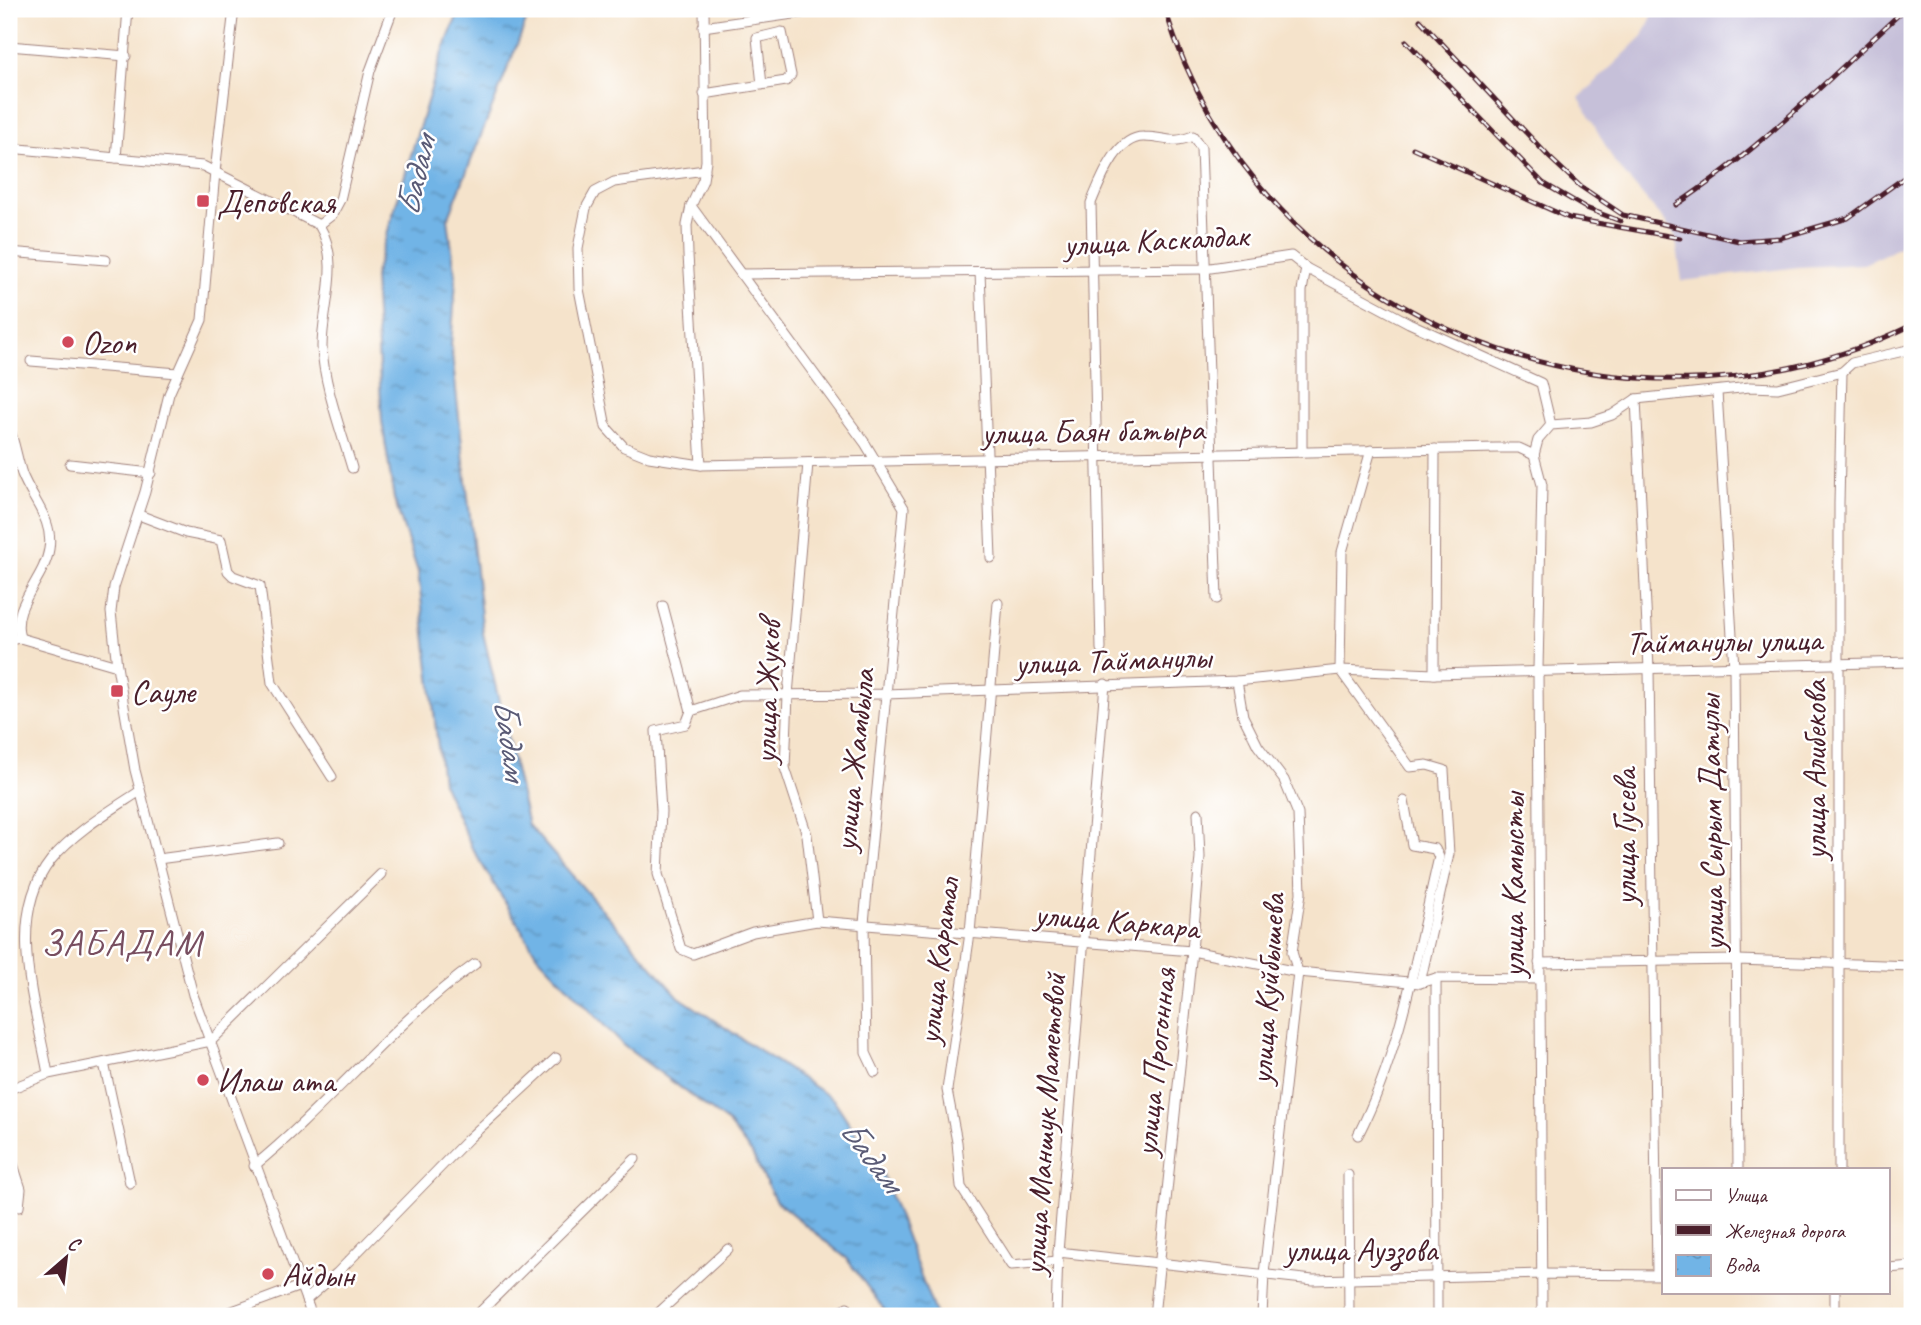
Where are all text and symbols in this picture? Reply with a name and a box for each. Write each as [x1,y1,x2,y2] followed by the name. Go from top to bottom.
[385,127,448,220] water label: Бадам
[217,181,337,223] place label: Деповская
[195,193,211,209] marker: Деповская
[1061,214,1252,266] street label: улица Каскалдак
[82,322,136,364] place label: Ozon
[60,334,76,350] marker: Ozon
[979,408,1207,454] street label: улица Баян батыра
[743,612,791,767] street label: улица Жуков
[1626,618,1825,664] street label: Тайманулы улица
[1012,636,1214,684] street label: улица Тайманулы
[823,664,885,855] street label: улица Жамбыла
[131,671,197,713] place label: Сауле
[1794,678,1836,862] street label: улица Алибекова
[109,683,125,699] marker: Сауле
[1688,692,1734,953] street label: улица Сырым Датулы
[483,696,539,787] water label: Бадам
[1604,766,1646,908] street label: улица Гусева
[1492,790,1534,979] street label: улица Камысты
[907,874,969,1048] street label: улица Каратал
[1239,891,1295,1088] street label: улица Куйбышева
[1031,893,1203,949] street label: улица Каркара
[41,919,204,966] district label: ЗАБАДАМ
[1124,965,1186,1160] street label: улица Прогонная
[1012,969,1076,1278] street label: улица Маншук Маметовой
[217,1060,337,1102] place label: Илаш ата
[195,1072,211,1088] marker: Илаш ата
[830,1110,917,1205] water label: Бадам
[1662,1168,1890,1294] legend
[1725,1182,1768,1208] text: Улица
[1725,1218,1846,1244] text: Железная дорога
[32,1224,102,1294] north arrow
[1283,1229,1439,1271] street label: улица Ауэзова
[64,1231,86,1258] text: С
[1725,1252,1761,1278] text: Вода
[282,1254,357,1296] place label: Айдын
[260,1266,276,1282] marker: Айдын

